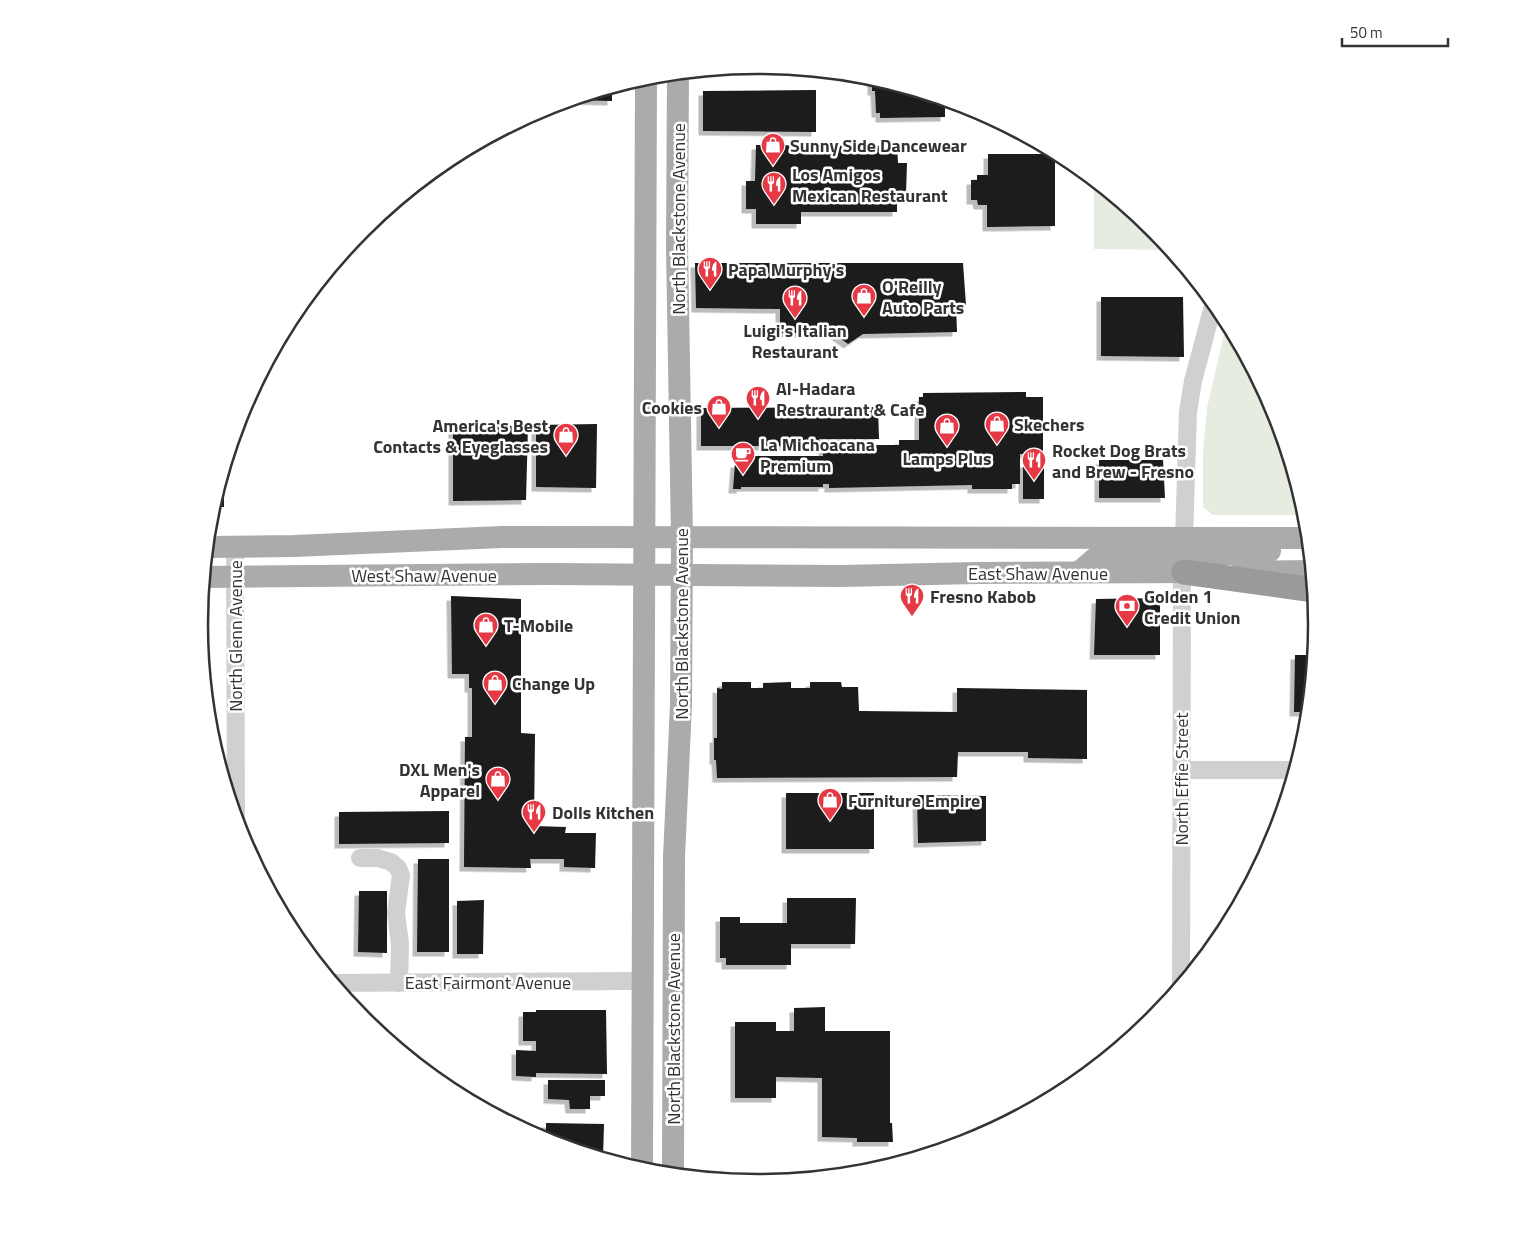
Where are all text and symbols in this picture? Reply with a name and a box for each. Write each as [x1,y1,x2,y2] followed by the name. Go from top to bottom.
[1342,15,1448,47] scale bar
[1350,21,1383,44] text: 50 m
[665,123,692,315] street label: North Blackstone Avenue
[760,132,786,166] shop icon: Sunny Side Dancewear
[790,132,967,159] place label: Sunny Side Dancewear
[792,161,948,209] place label: Los Amigos Mexican Restaurant
[761,171,787,205] restaurant icon: Los Amigos Mexican Restaurant
[697,256,723,290] restaurant icon: Papa Murphy's
[728,256,844,283] place label: Papa Murphy's
[882,273,964,321] place label: O'Reilly Auto Parts
[851,283,877,317] shop icon: O'Reilly Auto Parts
[782,285,808,319] restaurant icon: Luigi's Italian Restaurant
[743,317,847,365] place label: Luigi's Italian Restaurant
[776,375,925,423] place label: Al-Hadara Restraurant & Cafe
[745,385,771,419] restaurant icon: Al-Hadara Restraurant & Cafe
[642,394,702,421] place label: Cookies
[706,394,732,428] shop icon: Cookies
[984,411,1010,445] shop icon: Skechers
[1014,411,1084,438] place label: Skechers
[373,412,548,460] place label: America's Best Contacts & Eyeglasses
[934,413,960,447] shop icon: Lamps Plus
[553,422,579,456] shop icon: America's Best Contacts & Eyeglasses
[760,431,875,479] place label: La Michoacana Premium
[1052,437,1194,485] place label: Rocket Dog Brats and Brew - Fresno
[730,441,756,475] cafe icon: La Michoacana Premium
[903,445,991,472] place label: Lamps Plus
[1021,447,1047,481] restaurant icon: Rocket Dog Brats and Brew - Fresno
[668,528,695,720] street label: North Blackstone Avenue
[222,560,249,712] street label: North Glenn Avenue
[968,560,1108,587] street label: East Shaw Avenue
[351,562,497,589] street label: West Shaw Avenue
[899,583,925,617] restaurant icon: Fresno Kabob
[930,583,1036,610] place label: Fresno Kabob
[1144,583,1241,631] place label: Golden 1 Credit Union
[1114,593,1140,627] bank icon: Golden 1 Credit Union
[473,612,499,646] shop icon: T-Mobile
[504,612,573,639] place label: T-Mobile
[482,670,508,704] shop icon: Change Up
[512,670,595,697] place label: Change Up
[1168,712,1195,845] street label: North Effie Street
[399,756,480,804] place label: DXL Men's Apparel
[485,766,511,800] shop icon: DXL Men's Apparel
[817,787,843,821] shop icon: Furniture Empire
[848,787,980,814] place label: Furniture Empire
[521,799,547,833] restaurant icon: Dolls Kitchen
[552,799,654,826] place label: Dolls Kitchen
[660,933,687,1125] street label: North Blackstone Avenue
[405,969,571,996] street label: East Fairmont Avenue

